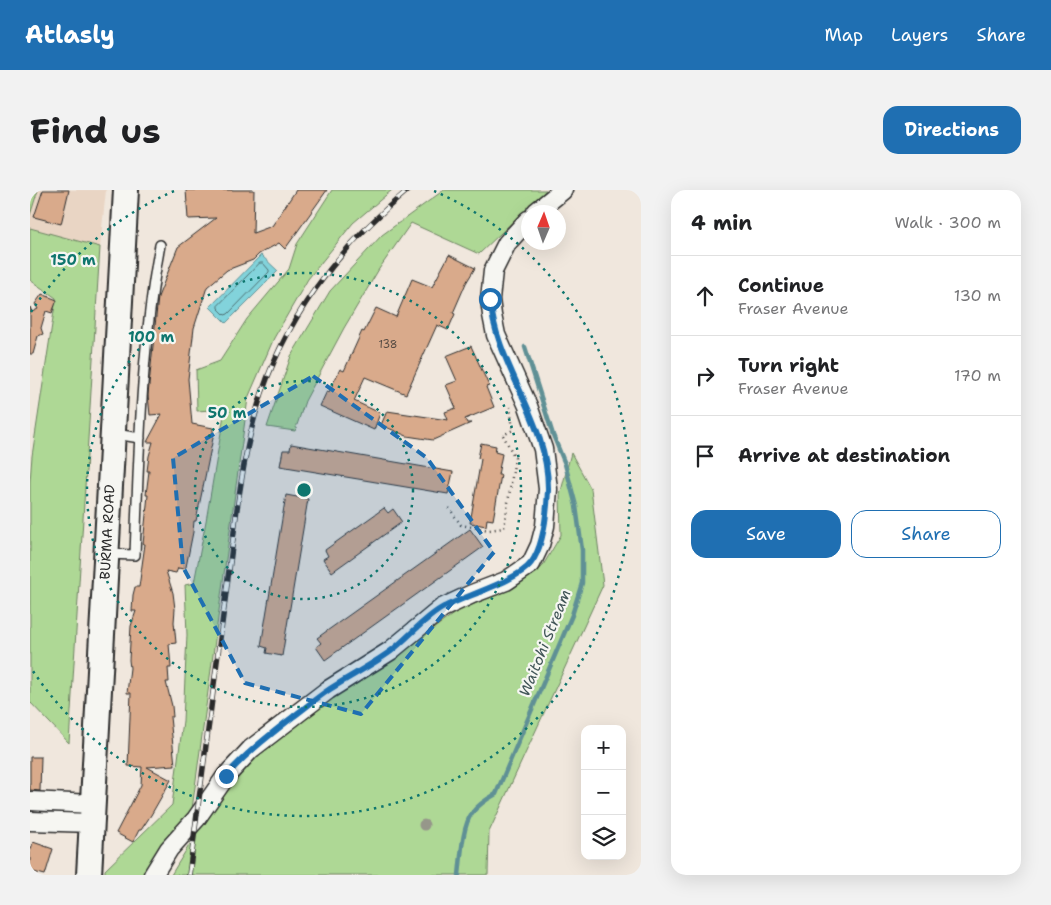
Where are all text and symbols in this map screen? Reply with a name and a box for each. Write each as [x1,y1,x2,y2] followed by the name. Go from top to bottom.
[25,19,115,51] text: Atlasly
[825,23,863,47] text: Map
[891,23,948,47] text: Layers
[976,23,1026,47] text: Share
[883,106,1021,154] button: Directions
[30,107,161,154] text: Find us
[521,205,566,250] north arrow
[691,209,752,237] text: 4 min
[894,212,1001,233] text: Walk · 300 m
[50,250,96,270] text: 150 m
[738,273,824,298] text: Continue
[691,282,719,310] icon: ahead
[954,285,1001,306] text: 130 m
[479,288,502,311] route start
[738,298,849,319] text: Fraser Avenue
[128,327,174,347] text: 100 m
[378,337,398,352] house number: 138
[738,353,839,378] text: Turn right
[691,362,719,390] icon: right
[954,365,1001,386] text: 170 m
[738,378,849,399] text: Fraser Avenue
[208,403,247,423] text: 50 m
[691,442,719,470] icon: arrive
[738,443,950,468] text: Arrive at destination
[295,481,313,499] centre of rings
[96,484,118,580] street label: BURMA ROAD
[691,510,841,558] button: Save
[851,510,1001,558] button: Share
[514,587,576,699] water label: Waitohi Stream
[581,725,626,860] map controls
[581,725,626,770] button: +
[215,765,238,788] route end
[581,770,626,815] button: −
[581,815,626,860] button: layers

